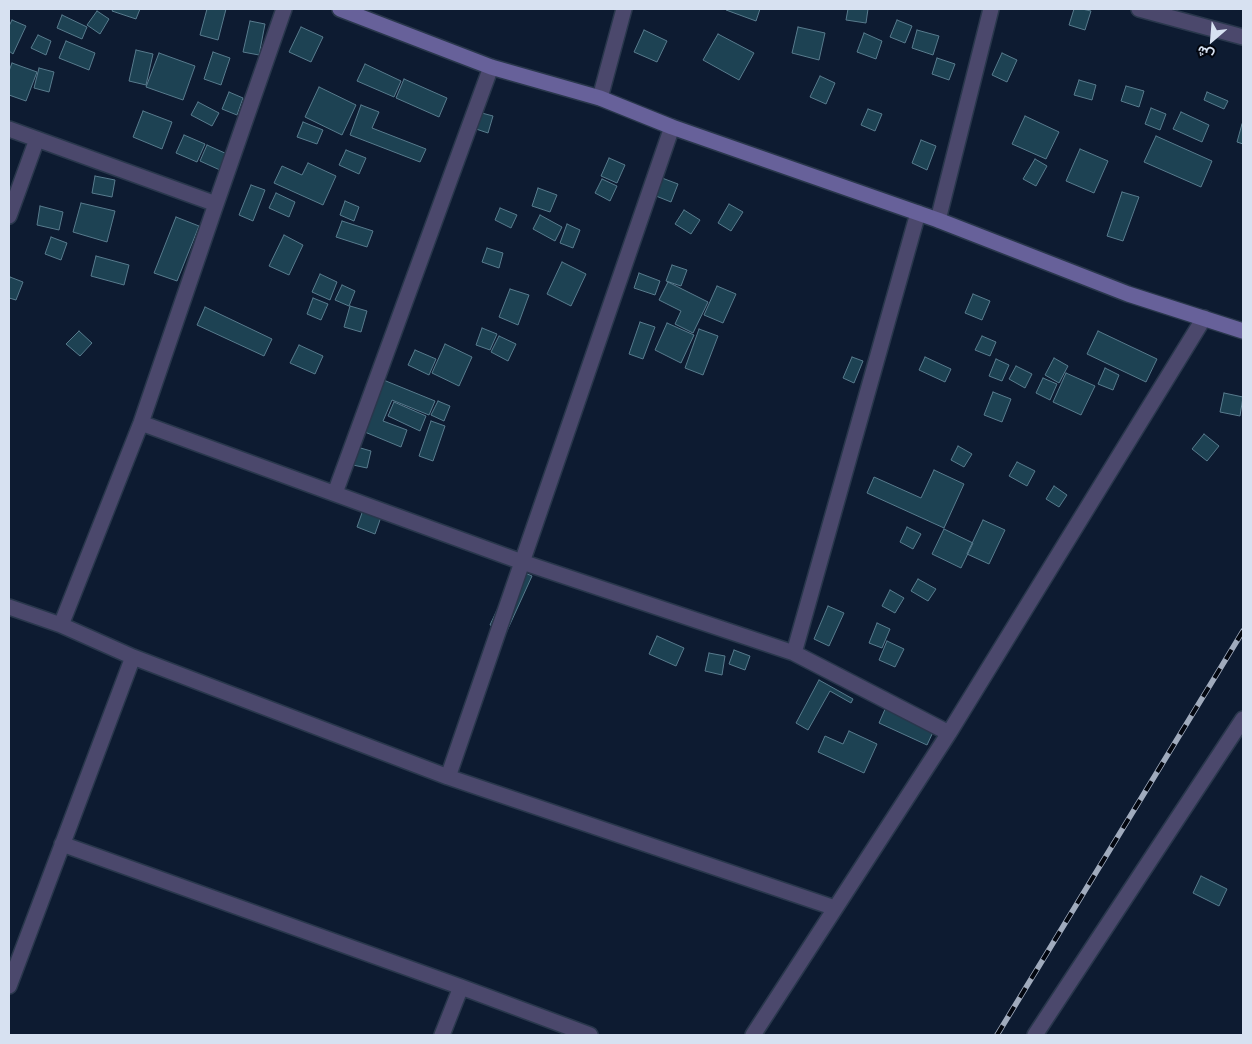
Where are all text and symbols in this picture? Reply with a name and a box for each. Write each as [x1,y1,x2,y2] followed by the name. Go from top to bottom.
[1187,15,1237,65] north arrow
[1194,42,1216,64] text: ش

